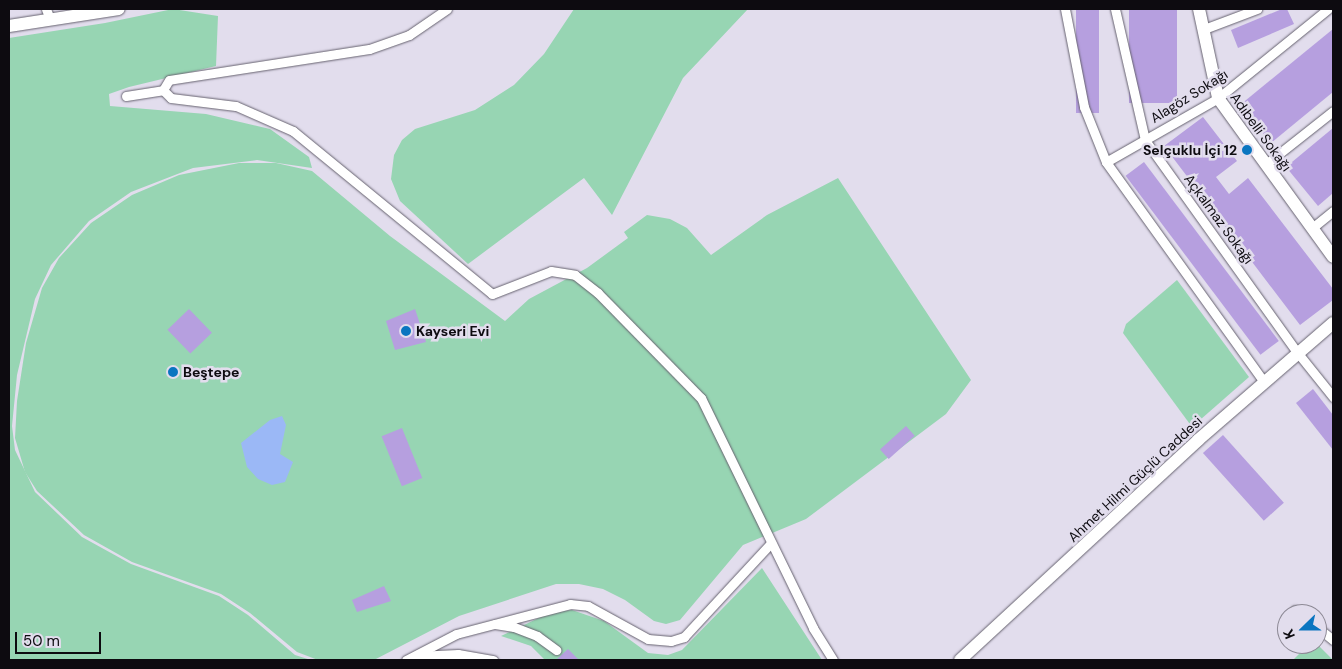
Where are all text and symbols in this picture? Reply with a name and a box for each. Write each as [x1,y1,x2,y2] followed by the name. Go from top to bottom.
[1147,66,1231,126] street label: Alagöz Sokağı
[1227,90,1295,174] street label: Adıbelli Sokağı
[1143,142,1237,158] place label: Selçuklu İçi 12
[1241,144,1253,156] marker: Selçuklu İçi 12
[1181,171,1257,267] street label: Açkalmaz Sokağı
[416,323,489,339] place label: Kayseri Evi
[400,325,412,337] marker: Kayseri Evi
[183,364,240,380] place label: Beştepe
[167,366,179,378] marker: Beştepe
[1064,412,1206,546] street label: Ahmet Hilmi Güçlü Caddesi
[1277,604,1327,654] north arrow
[18,622,104,654] scale bar
[1279,627,1299,642] text: K
[23,631,60,651] text: 50 m

